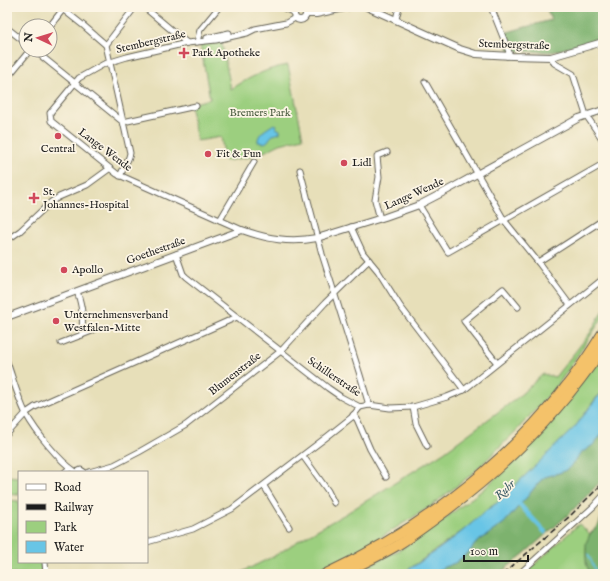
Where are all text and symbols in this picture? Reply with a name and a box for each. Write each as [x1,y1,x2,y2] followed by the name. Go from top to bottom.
[18,18,58,58] north arrow
[115,27,187,57] street label: Stembergstraße
[22,32,36,44] text: N
[478,37,550,53] street label: Stembergstraße
[192,46,260,60] place label: Park Apotheke
[179,48,189,58] marker: Park Apotheke
[229,106,291,120] park label: Bremers Park
[75,125,135,175] street label: Lange Wende
[53,131,63,141] marker: Central
[41,142,75,156] place label: Central
[216,147,261,161] place label: Fit & Fun
[203,149,213,159] marker: Fit & Fun
[352,156,372,170] place label: Lidl
[339,158,349,168] marker: Lidl
[382,175,446,213] street label: Lange Wende
[41,185,129,212] place label: St. Johannes-Hospital
[28,192,40,204] marker: St. Johannes-Hospital
[125,234,187,268] street label: Goethestraße
[71,263,103,277] place label: Apollo
[59,265,69,275] marker: Apollo
[64,308,168,335] place label: Unternehmensverband Westfalen-Mitte
[51,316,61,326] marker: Unternehmensverband Westfalen-Mitte
[206,349,264,399] street label: Blumenstraße
[305,354,363,400] street label: Schillerstraße
[18,471,148,563] legend
[492,476,519,503] water label: Ruhr
[54,480,82,495] text: Road
[54,500,93,515] text: Railway
[54,520,77,535] text: Park
[464,537,528,563] scale bar
[54,540,85,555] text: Water
[470,544,498,559] text: 100 m

